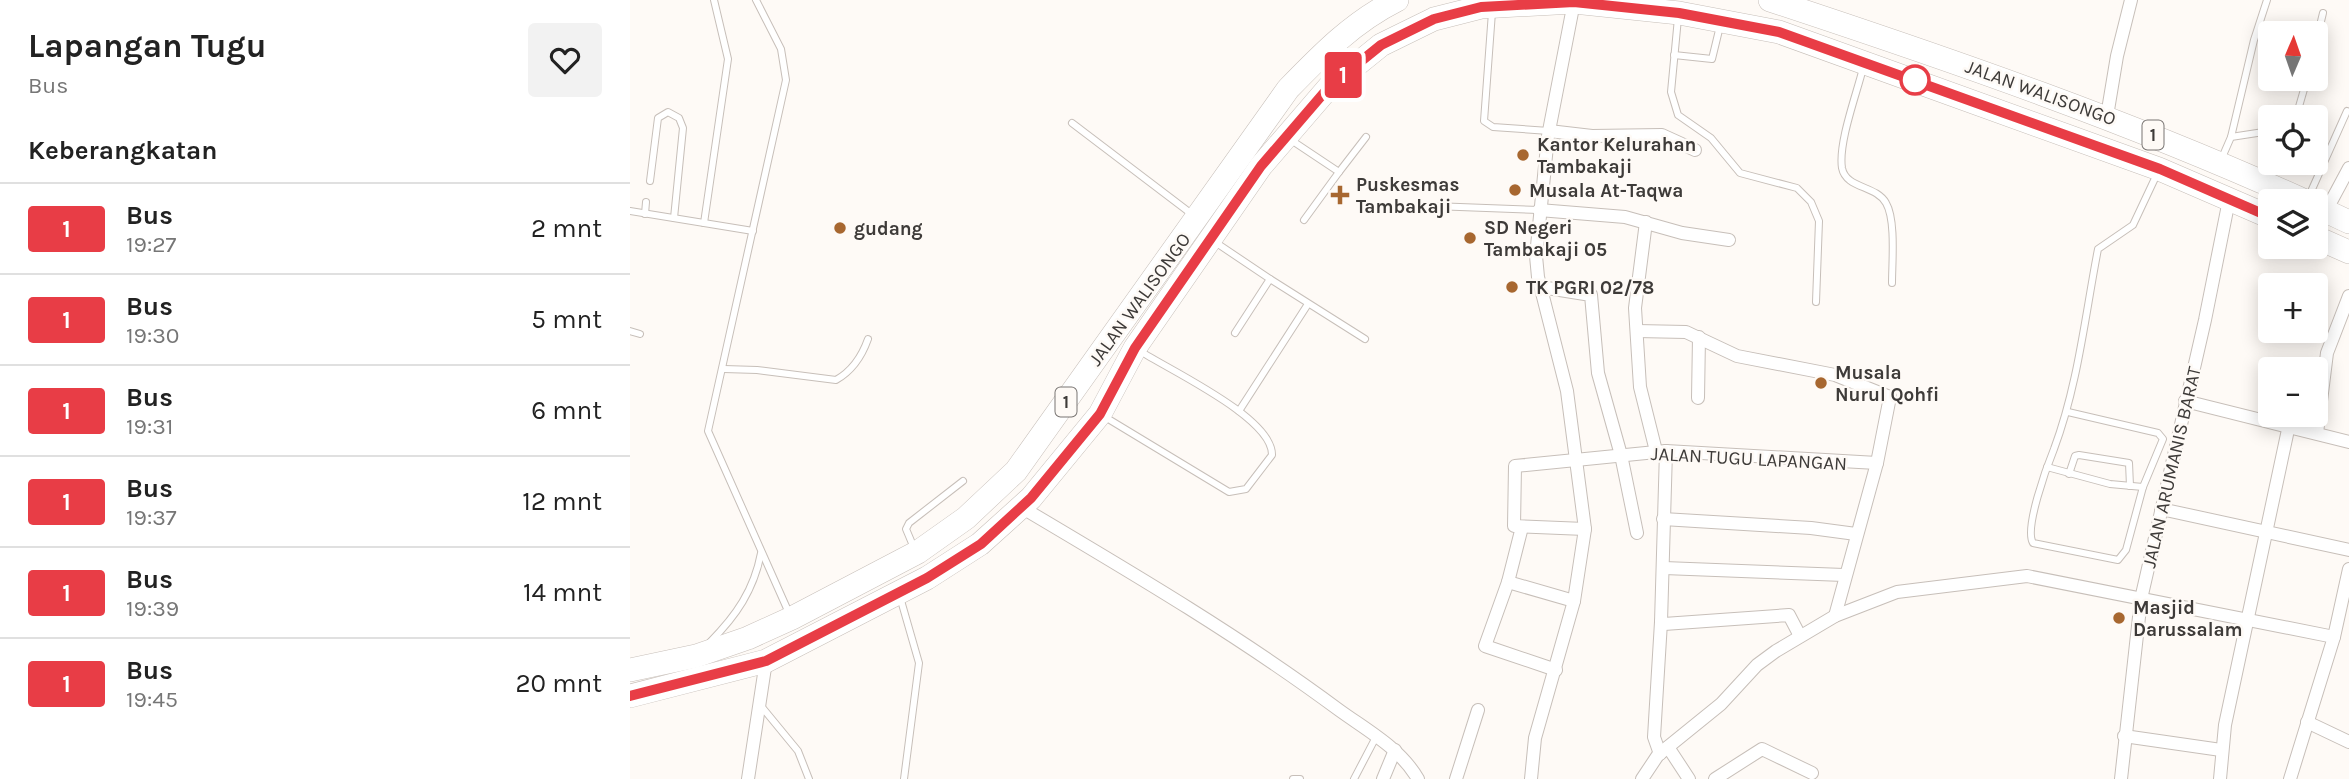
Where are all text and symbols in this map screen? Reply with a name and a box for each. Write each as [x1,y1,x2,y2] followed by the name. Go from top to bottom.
[2258,21,2328,91] north arrow
[2258,21,2328,427] map controls
[528,23,602,97] button: heart
[28,27,266,65] text: Lapangan Tugu
[1320,52,1366,98] line badge: 1
[1962,55,2119,130] street label: JALAN WALISONGO
[1339,61,1347,89] text: 1
[1900,65,1930,95] unlabelled marker
[28,72,68,99] text: Bus
[2258,105,2328,175] button: locate
[2142,120,2164,150] road number: 1
[1537,134,1696,178] place label: Kantor Kelurahan Tambakaji
[28,135,218,166] text: Keberangkatan
[1515,147,1531,163] marker: Kantor Kelurahan Tambakaji
[1356,174,1459,218] place label: Puskesmas Tambakaji
[1529,180,1683,202] place label: Musala At-Taqwa
[1507,182,1523,198] marker: Musala At-Taqwa
[1330,185,1350,205] marker: Puskesmas Tambakaji
[2258,189,2328,259] button: layers
[126,200,173,231] text: Bus
[531,213,602,244] text: 2 mnt
[62,215,71,243] text: 1
[1484,217,1607,261] place label: SD Negeri Tambakaji 05
[854,218,923,240] place label: gudang
[832,220,848,236] marker: gudang
[1084,229,1195,370] street label: JALAN WALISONGO
[1462,230,1478,246] marker: SD Negeri Tambakaji 05
[126,231,176,258] text: 19:27
[2258,273,2328,343] button: +
[1526,277,1654,299] place label: TK PGRI 02/78
[1504,279,1520,295] marker: TK PGRI 02/78
[126,291,173,322] text: Bus
[531,304,602,335] text: 5 mnt
[62,306,71,334] text: 1
[126,322,179,349] text: 19:30
[2258,357,2328,427] button: −
[1835,362,1939,406] place label: Musala Nurul Qohfi
[2138,364,2206,570] street label: JALAN ARUMANIS BARAT
[1813,375,1829,391] marker: Musala Nurul Qohfi
[126,382,173,413] text: Bus
[1056,388,1076,416] road number: 1
[531,395,602,426] text: 6 mnt
[62,397,71,425] text: 1
[126,413,173,440] text: 19:31
[1650,443,1848,475] street label: JALAN TUGU LAPANGAN
[126,473,173,504] text: Bus
[522,486,602,517] text: 12 mnt
[62,488,71,516] text: 1
[126,504,177,531] text: 19:37
[126,564,173,595] text: Bus
[523,577,602,608] text: 14 mnt
[62,579,71,607] text: 1
[126,595,179,622] text: 19:39
[2133,597,2243,641] place label: Masjid Darussalam
[2111,610,2127,626] marker: Masjid Darussalam
[126,655,173,686] text: Bus
[516,668,602,699] text: 20 mnt
[62,670,71,698] text: 1
[126,686,178,713] text: 19:45

